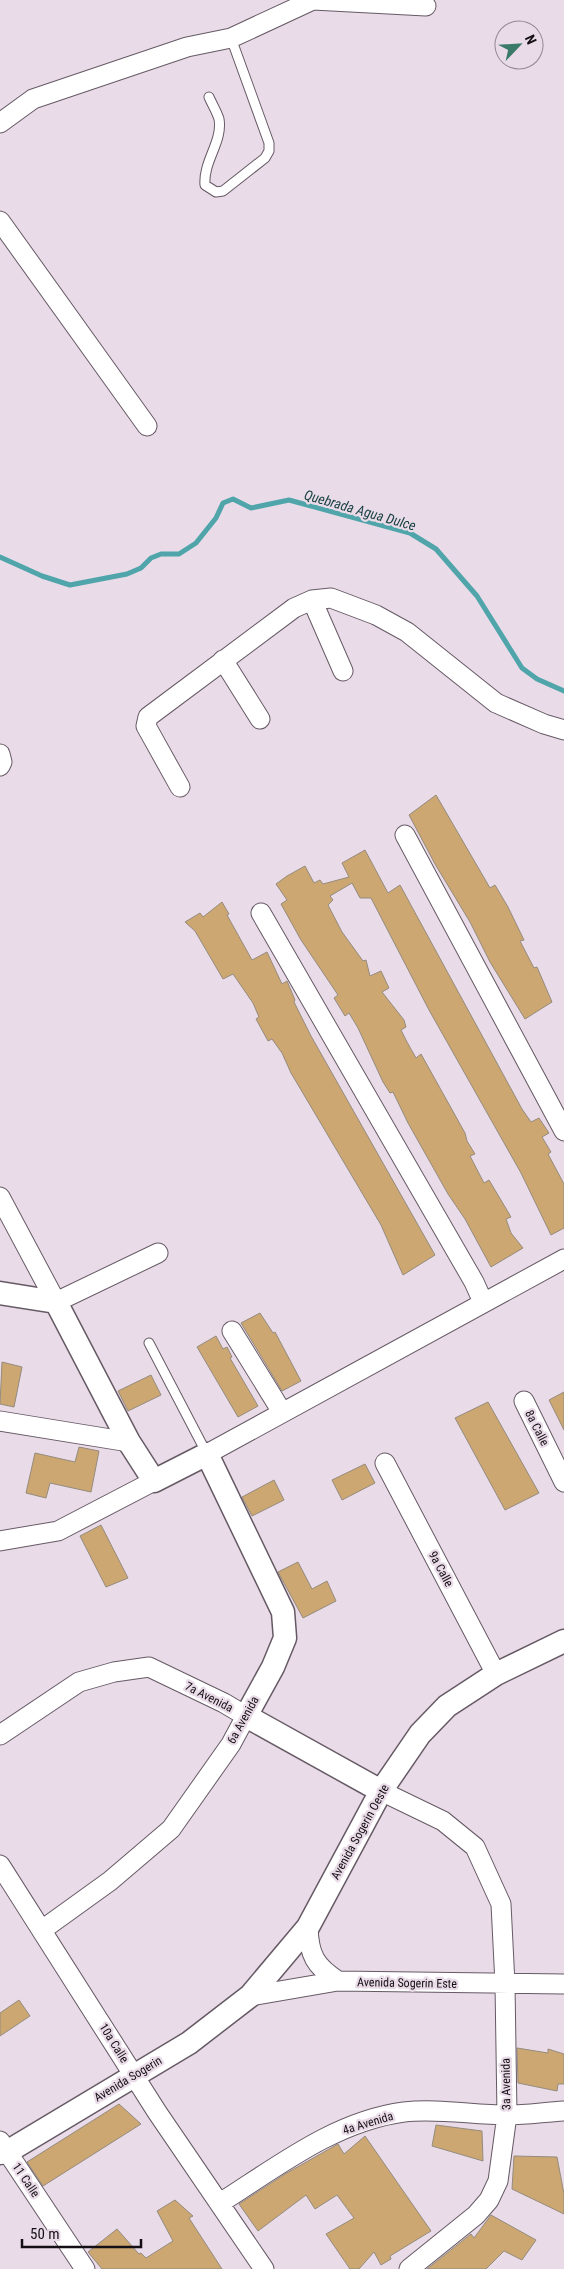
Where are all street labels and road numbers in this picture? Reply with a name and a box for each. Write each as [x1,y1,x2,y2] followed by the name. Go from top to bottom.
[522,1408,552,1448] street label: 8a Calle
[426,1549,456,1589] street label: 9a Calle
[183,1679,236,1715] street label: 7a Avenida
[224,1694,262,1746] street label: 6a Avenida
[328,1782,392,1882] street label: Avenida Sogerin Oeste
[357,1975,457,1991] street label: Avenida Sogerin Este
[96,2021,132,2066] street label: 10a Calle
[92,2053,164,2105] street label: Avenida Sogerin
[499,2058,513,2110] street label: 3a Avenida
[341,2109,395,2137] street label: 4a Avenida
[9,2160,43,2200] street label: 11 Calle

